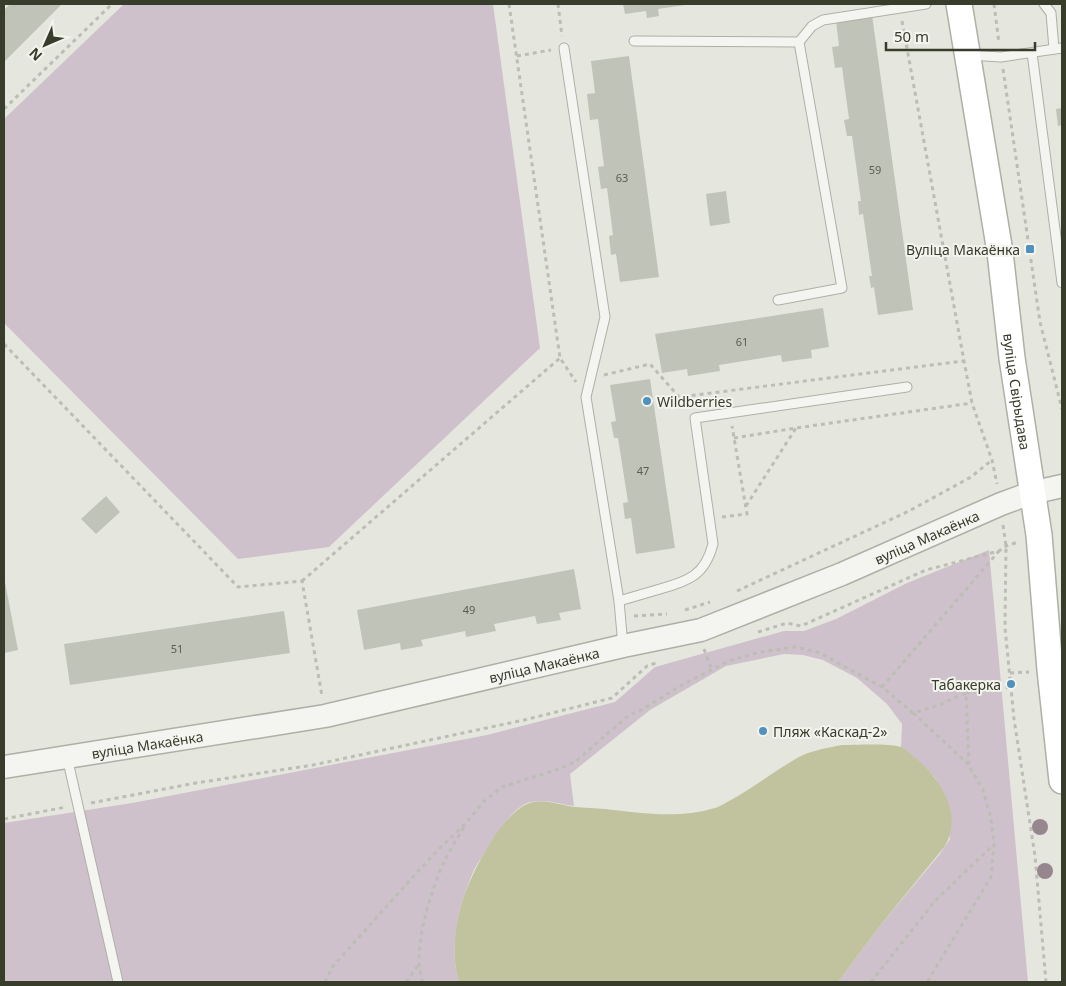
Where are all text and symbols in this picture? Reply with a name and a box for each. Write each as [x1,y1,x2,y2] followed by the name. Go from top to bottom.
[20,20,70,70] north arrow
[886,20,1035,52] scale bar
[894,26,929,46] text: 50 m
[25,44,46,65] text: N
[869,162,881,177] house number: 59
[616,170,628,185] house number: 63
[906,240,1020,259] place label: Вуліца Макаёнка
[1024,243,1036,255] marker: Вуліца Макаёнка
[1000,332,1035,451] street label: вуліца Свірыдава
[736,334,748,349] house number: 61
[657,392,732,411] place label: Wildberries
[641,395,653,407] marker: Wildberries
[637,463,649,478] house number: 47
[871,505,982,568] street label: вуліца Макаёнка
[463,602,475,617] house number: 49
[171,641,183,656] house number: 51
[487,642,601,687] street label: вуліца Макаёнка
[932,675,1001,694] place label: Табакерка
[1005,678,1017,690] marker: Табакерка
[773,722,887,741] place label: Пляж «Каскад-2»
[757,725,769,737] marker: Пляж «Каскад-2»
[90,726,204,762] street label: вуліца Макаёнка

